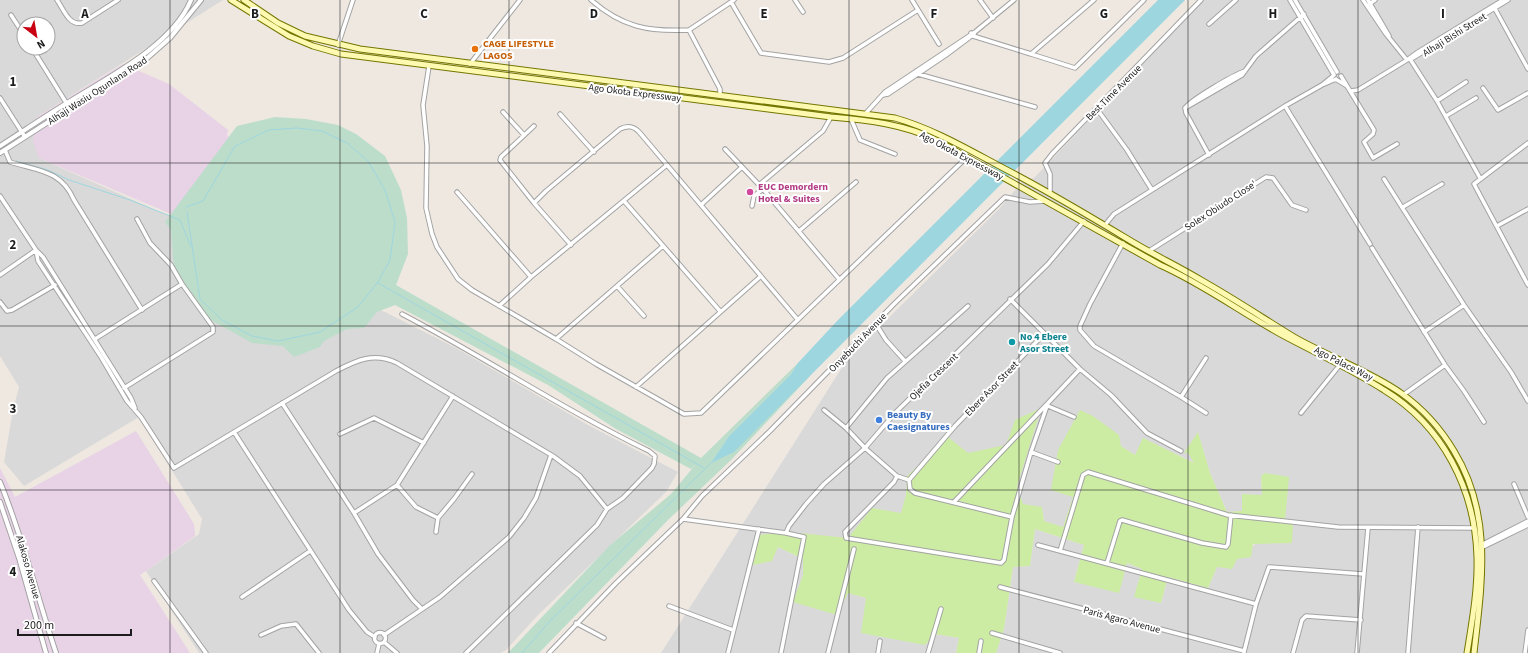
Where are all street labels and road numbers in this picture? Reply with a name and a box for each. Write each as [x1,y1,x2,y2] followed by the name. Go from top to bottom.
[1420,9,1490,60] street label: Alhaji Bishi Street
[45,53,150,128] street label: Alhaji Wasiu Ogunlana Road
[1083,62,1145,124] street label: Best Time Avenue
[588,80,682,106] street label: Ago Okota Expressway
[917,128,1006,184] street label: Ago Okota Expressway
[1182,177,1259,234] street label: Solex Obiudo Close'
[826,310,890,376] street label: Onyebuchi Avenue
[1312,343,1376,385] street label: Ago Palace Way
[906,349,962,404] street label: Ojefia Crescent
[962,358,1022,419] street label: Ebere Asor Street
[12,534,44,601] street label: Alakoso Avenue
[1082,603,1162,637] street label: Paris Agaro Avenue

